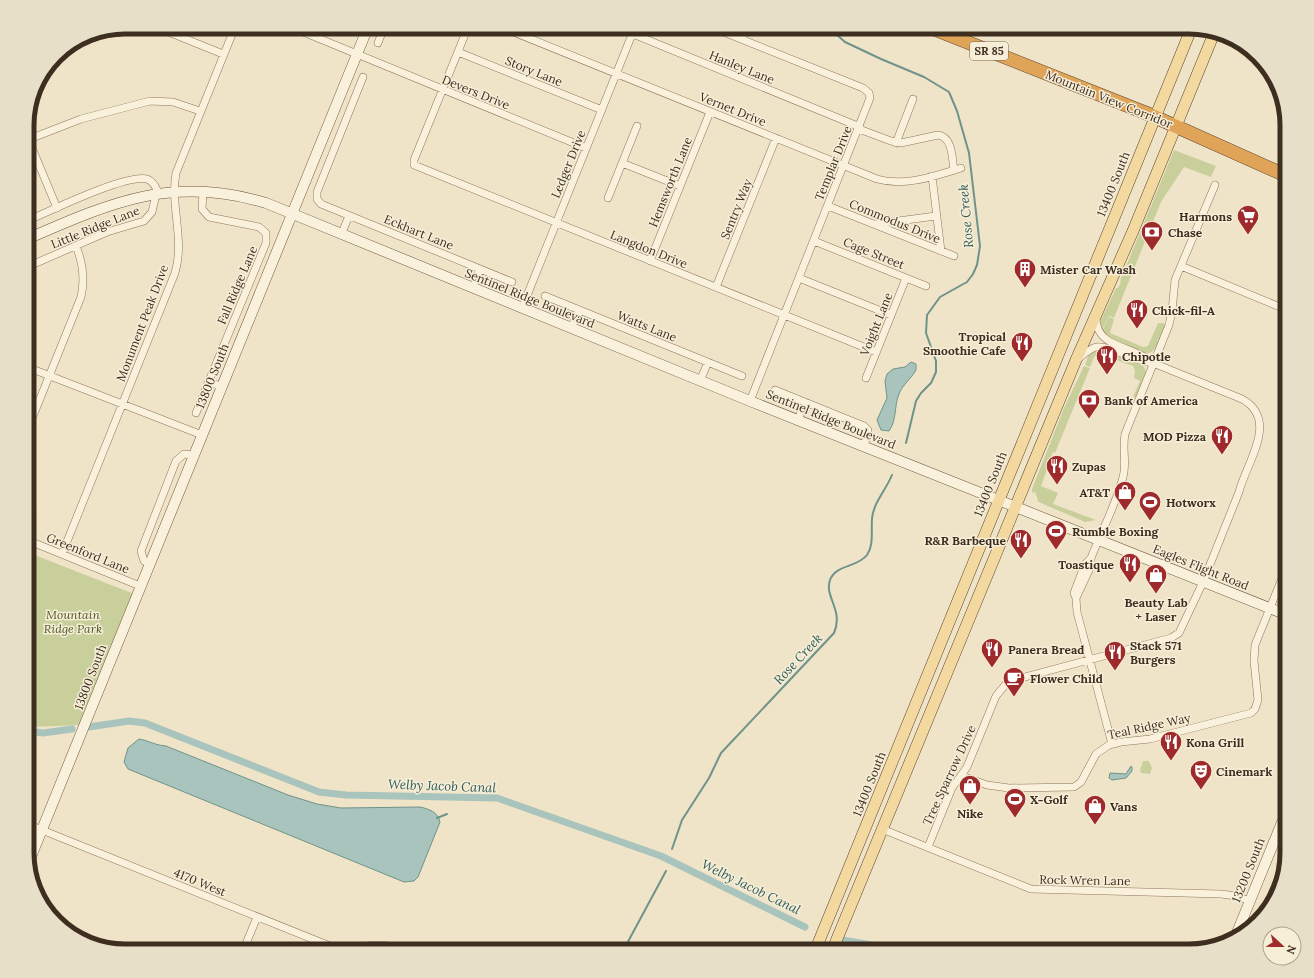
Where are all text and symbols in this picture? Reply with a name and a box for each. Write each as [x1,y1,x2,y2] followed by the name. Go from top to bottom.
[970,42,1008,60] road number: SR 85
[707,47,777,87] street label: Hanley Lane
[503,53,565,89] street label: Story Lane
[1043,67,1175,132] street label: Mountain View Corridor
[440,72,513,113] street label: Devers Drive
[697,88,769,129] street label: Vernet Drive
[811,123,855,203] street label: Templar Drive
[548,127,589,200] street label: Ledger Drive
[645,134,695,229] street label: Hemsworth Lane
[1093,149,1133,219] street label: 13400 South
[717,176,755,241] street label: Sentry Way
[955,183,977,249] water label: Rose Creek
[847,196,943,246] street label: Commodus Drive
[48,202,142,252] street label: Little Ridge Lane
[1235,203,1261,236] supermarket icon: Harmons
[1179,209,1232,224] place label: Harmons
[382,211,457,253] street label: Eckhart Lane
[1139,219,1165,252] bank icon: Chase
[1168,225,1203,240] place label: Chase
[608,227,690,271] street label: Langdon Drive
[841,234,907,272] street label: Cage Street
[214,243,260,326] street label: Fall Ridge Lane
[1012,256,1038,289] building icon: Mister Car Wash
[113,262,171,384] street label: Monument Peak Drive
[1040,262,1137,277] place label: Mister Car Wash
[463,265,597,331] street label: Sentinel Ridge Boulevard
[856,290,896,359] street label: Voight Lane
[1124,297,1150,330] restaurant icon: Chick-fil-A
[1152,303,1215,318] place label: Chick-fil-A
[615,307,679,345] street label: Watts Lane
[923,329,1007,358] place label: Tropical Smoothie Cafe
[1009,330,1035,363] restaurant icon: Tropical Smoothie Cafe
[192,341,232,411] street label: 13800 South
[1094,343,1120,376] restaurant icon: Chipotle
[1122,349,1171,364] place label: Chipotle
[764,386,898,452] street label: Sentinel Ridge Boulevard
[1076,387,1102,420] bank icon: Bank of America
[1104,393,1199,408] place label: Bank of America
[1209,423,1235,456] restaurant icon: MOD Pizza
[1143,429,1207,444] place label: MOD Pizza
[970,449,1010,519] street label: 13400 South
[1044,453,1070,486] restaurant icon: Zupas
[1072,459,1106,474] place label: Zupas
[1112,479,1138,512] shop icon: AT&T
[1080,485,1110,500] place label: AT&T
[1137,489,1163,522] sports icon: Hotworx
[1166,495,1216,510] place label: Hotworx
[1043,518,1069,551] sports icon: Rumble Boxing
[1072,524,1160,539] place label: Rumble Boxing
[1008,527,1034,560] restaurant icon: R&R Barbeque
[44,530,132,577] street label: Greenford Lane
[924,533,1007,548] place label: R&R Barbeque
[1151,541,1251,593] street label: Eagles Flight Road
[1117,551,1143,584] restaurant icon: Toastique
[1058,557,1115,572] place label: Toastique
[1143,562,1169,595] shop icon: Beauty Lab + Laser
[1124,595,1188,624] place label: Beauty Lab + Laser
[44,607,102,636] park label: Mountain Ridge Park
[770,630,826,688] water label: Rose Creek
[979,636,1005,669] restaurant icon: Panera Bread
[1130,638,1182,667] place label: Stack 571 Burgers
[1102,639,1128,672] restaurant icon: Stack 571 Burgers
[71,642,109,712] street label: 13800 South
[1008,642,1084,657] place label: Panera Bread
[1001,665,1027,698] cafe icon: Flower Child
[1030,671,1103,686] place label: Flower Child
[1106,710,1192,742] street label: Teal Ridge Way
[919,722,979,827] street label: Tree Sparrow Drive
[1158,729,1184,762] restaurant icon: Kona Grill
[1186,735,1245,750] place label: Kona Grill
[849,749,889,819] street label: 13400 South
[1188,758,1214,791] theatre icon: Cinemark
[1216,764,1272,779] place label: Cinemark
[957,773,983,806] shop icon: Nike
[388,776,497,796] water label: Welby Jacob Canal
[1002,786,1028,819] sports icon: X-Golf
[1030,792,1069,807] place label: X-Golf
[1082,793,1108,826] shop icon: Vans
[1110,799,1137,814] place label: Vans
[957,806,984,821] place label: Nike
[1228,835,1268,905] street label: 13200 South
[699,856,804,918] water label: Welby Jacob Canal
[172,865,229,899] street label: 4170 West
[1039,872,1131,888] street label: Rock Wren Lane
[1262,926,1302,966] north arrow
[1283,943,1299,957] text: N

